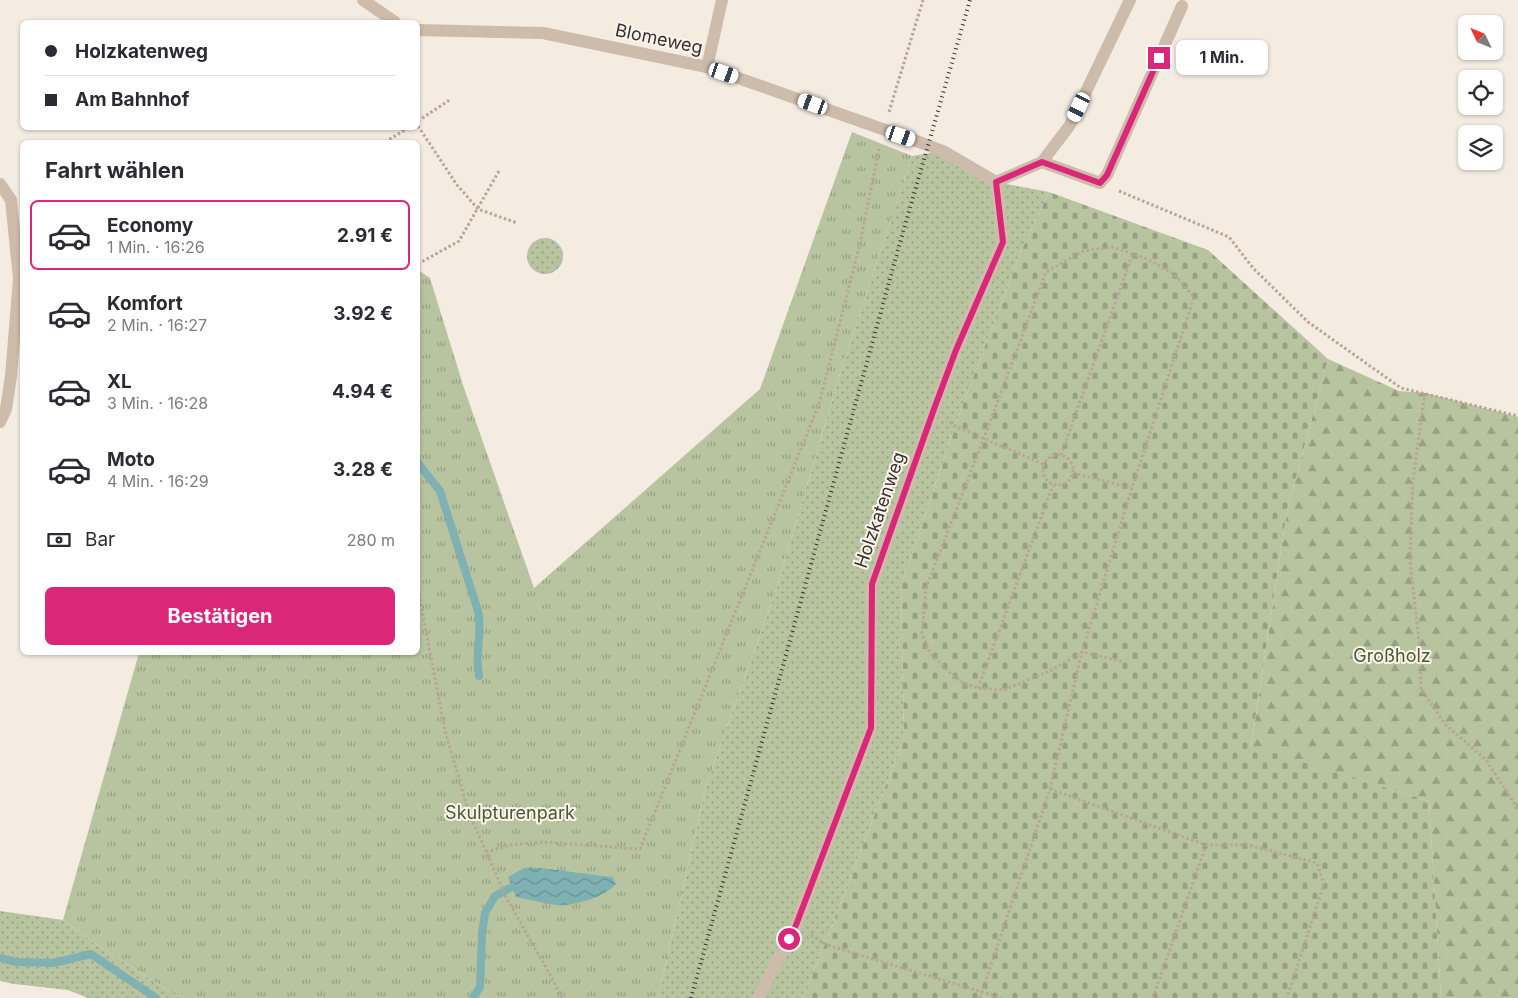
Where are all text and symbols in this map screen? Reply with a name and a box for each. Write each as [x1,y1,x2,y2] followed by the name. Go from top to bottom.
[1458,15,1502,60] north arrow
[1458,15,1503,170] map controls
[613,19,705,58] street label: Blomeweg
[75,40,208,63] text: Holzkatenweg
[1176,40,1269,76] callout: 1 Min.
[1148,47,1170,69] route end
[1199,47,1245,67] text: 1 Min.
[707,61,740,85] car
[1458,70,1503,115] button: locate
[75,88,189,111] text: Am Bahnhof
[1065,90,1092,124] car
[796,92,829,116] car
[884,124,917,148] car
[1458,125,1503,170] button: layers
[45,157,185,183] text: Fahrt wählen
[47,213,92,258] icon: car
[107,214,193,237] text: Economy
[337,224,393,247] text: 2.91 €
[107,237,205,257] text: 1 Min. · 16:26
[47,291,92,336] icon: car
[107,292,183,315] text: Komfort
[333,302,393,325] text: 3.92 €
[107,315,207,335] text: 2 Min. · 16:27
[47,369,92,414] icon: car
[107,370,132,393] text: XL
[332,380,393,403] text: 4.94 €
[107,393,208,413] text: 3 Min. · 16:28
[47,447,92,492] icon: car
[107,448,155,471] text: Moto
[850,449,909,571] street label: Holzkatenweg
[333,458,393,481] text: 3.28 €
[107,471,209,491] text: 4 Min. · 16:29
[45,526,73,554] icon: cash
[85,528,115,551] text: Bar
[347,530,395,550] text: 280 m
[45,587,395,645] button: Bestätigen
[1353,645,1431,666] park label: Großholz
[445,802,575,823] park label: Skulpturenpark
[778,928,800,950] route start

